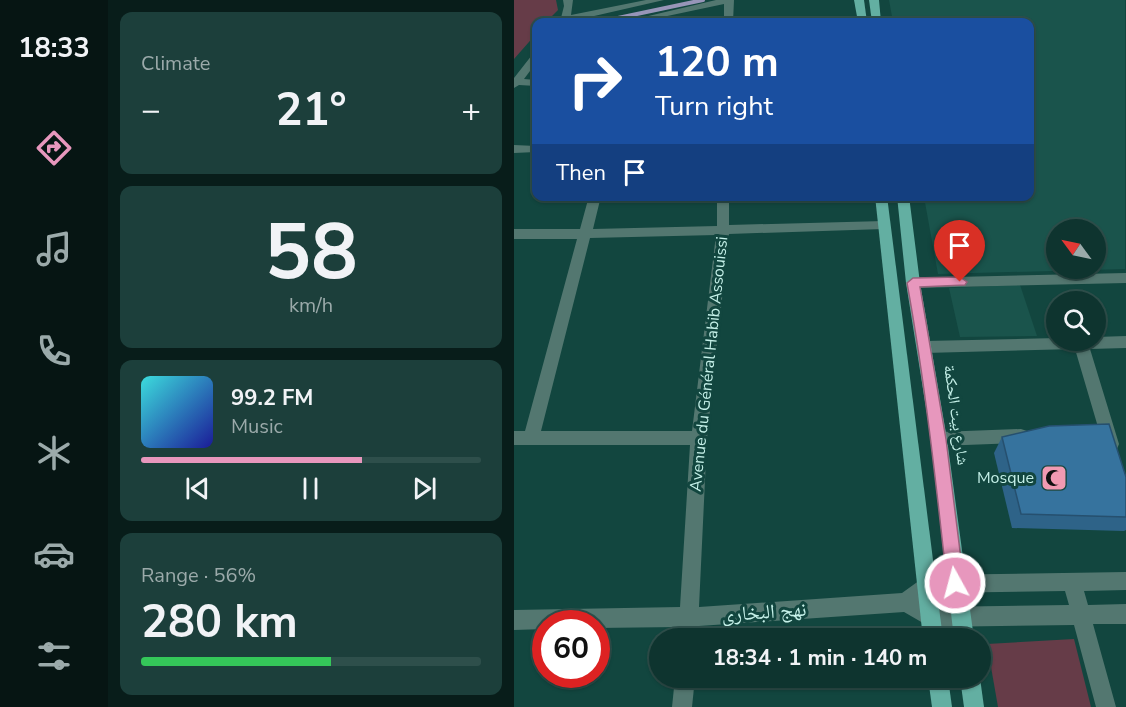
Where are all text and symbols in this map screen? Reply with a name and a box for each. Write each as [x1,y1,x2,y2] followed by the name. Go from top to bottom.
[18,30,90,67] text: 18:33
[655,34,779,91] text: 120 m
[556,42,634,120] icon: right
[141,50,210,77] text: Climate
[275,80,347,141] text: 21°
[141,88,161,133] text: −
[461,88,481,133] text: +
[655,88,773,125] text: Turn right
[33,127,75,169] icon: directions
[618,156,651,189] icon: arrive
[556,158,606,188] text: Then
[264,199,358,306] text: 58
[1046,219,1106,279] north arrow
[1046,219,1106,351] map controls
[934,220,985,282] pin
[33,228,75,270] icon: music
[943,229,976,262] icon: arrive
[685,235,733,493] street label: Avenue du Général Habib Assouissi
[1046,291,1106,351] button: search
[289,292,333,319] text: km/h
[33,330,75,372] icon: phone
[938,363,974,467] street label: شارع بيت الحكمة
[231,383,313,413] text: 99.2 FM
[231,413,283,440] text: Music
[33,432,75,474] icon: climate
[1039,463,1069,493] mosque icon: Mosque
[977,467,1034,489] place label: Mosque
[181,472,214,505] icon: previous
[294,472,327,505] icon: pause
[408,472,441,505] icon: next
[33,533,75,575] icon: car
[923,551,987,615] position arrow
[141,562,256,589] text: Range · 56%
[141,592,298,653] text: 280 km
[721,596,807,631] street label: نهج البخاري
[532,610,610,688] speed limit sign: 60
[33,635,75,677] icon: filters
[713,643,927,673] text: 18:34 · 1 min · 140 m

